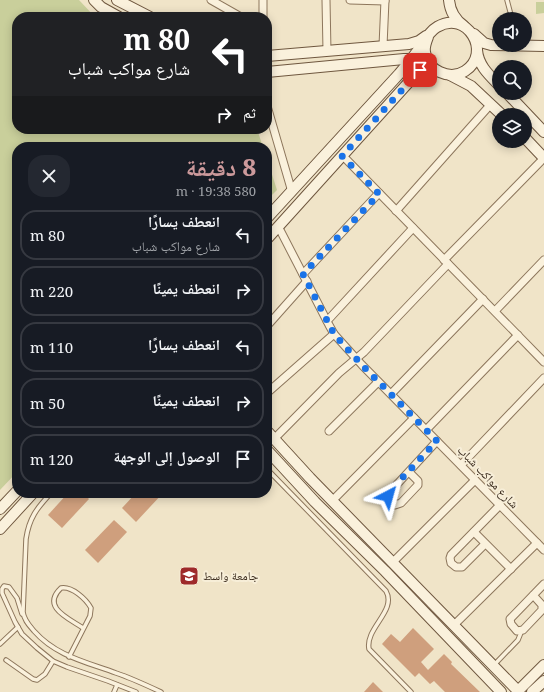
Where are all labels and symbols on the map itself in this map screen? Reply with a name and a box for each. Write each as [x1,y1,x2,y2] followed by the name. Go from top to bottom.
[403,53,437,87] pin
[454,441,523,512] street label: شارع مواكب شباب
[367,475,409,517] position arrow
[178,565,200,587] school or university icon: جامعة واسط
[203,567,259,584] place label: جامعة واسط

